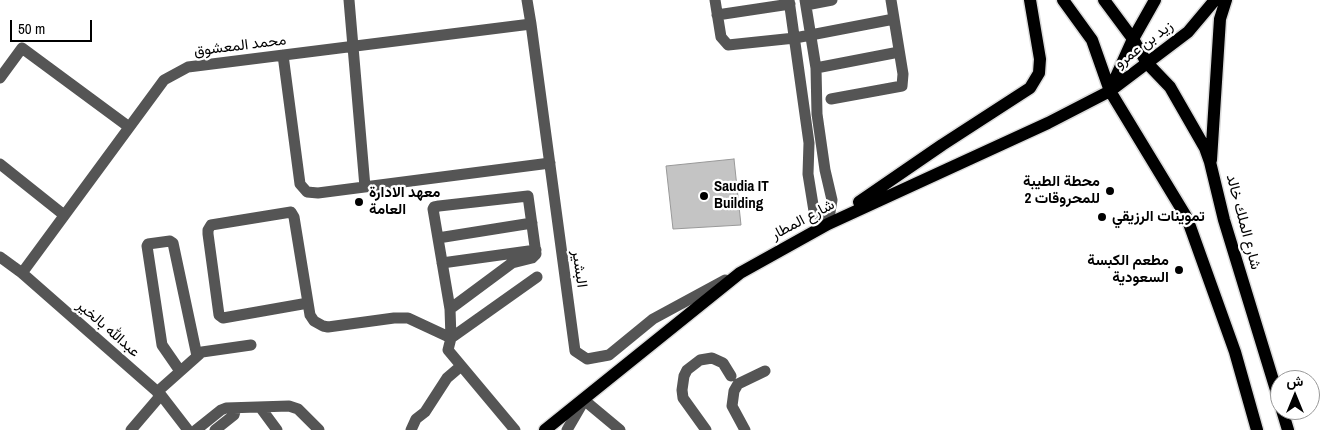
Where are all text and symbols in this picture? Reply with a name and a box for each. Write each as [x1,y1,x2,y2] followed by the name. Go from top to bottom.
[12,10,95,42] scale bar
[1111,17,1177,73] street label: زيد بن عمرو
[18,18,45,39] text: 50 m
[193,31,287,61] street label: محمد المعشوق
[1222,172,1264,272] street label: شارع الملك خالد
[1023,173,1100,208] place label: محطة الطيبة 2 للمحروقات
[714,178,769,213] place label: Saudia IT Building
[369,184,440,219] place label: معهد الادارة العامة
[1104,185,1116,197] marker: محطة الطيبة 2 للمحروقات
[698,190,710,202] marker: Saudia IT Building
[353,196,365,208] marker: معهد الادارة العامة
[768,196,838,244] street label: شارع المطار
[1112,208,1205,226] place label: تموينات الرزيقي
[1096,211,1108,223] marker: تموينات الرزيقي
[567,249,591,289] street label: البشير
[1087,252,1169,287] place label: مطعم الكبسة السعودية
[1173,264,1185,276] marker: مطعم الكبسة السعودية
[73,297,143,361] street label: عبدالله بالخير
[1270,370,1320,420] north arrow
[1287,372,1303,390] text: ش

